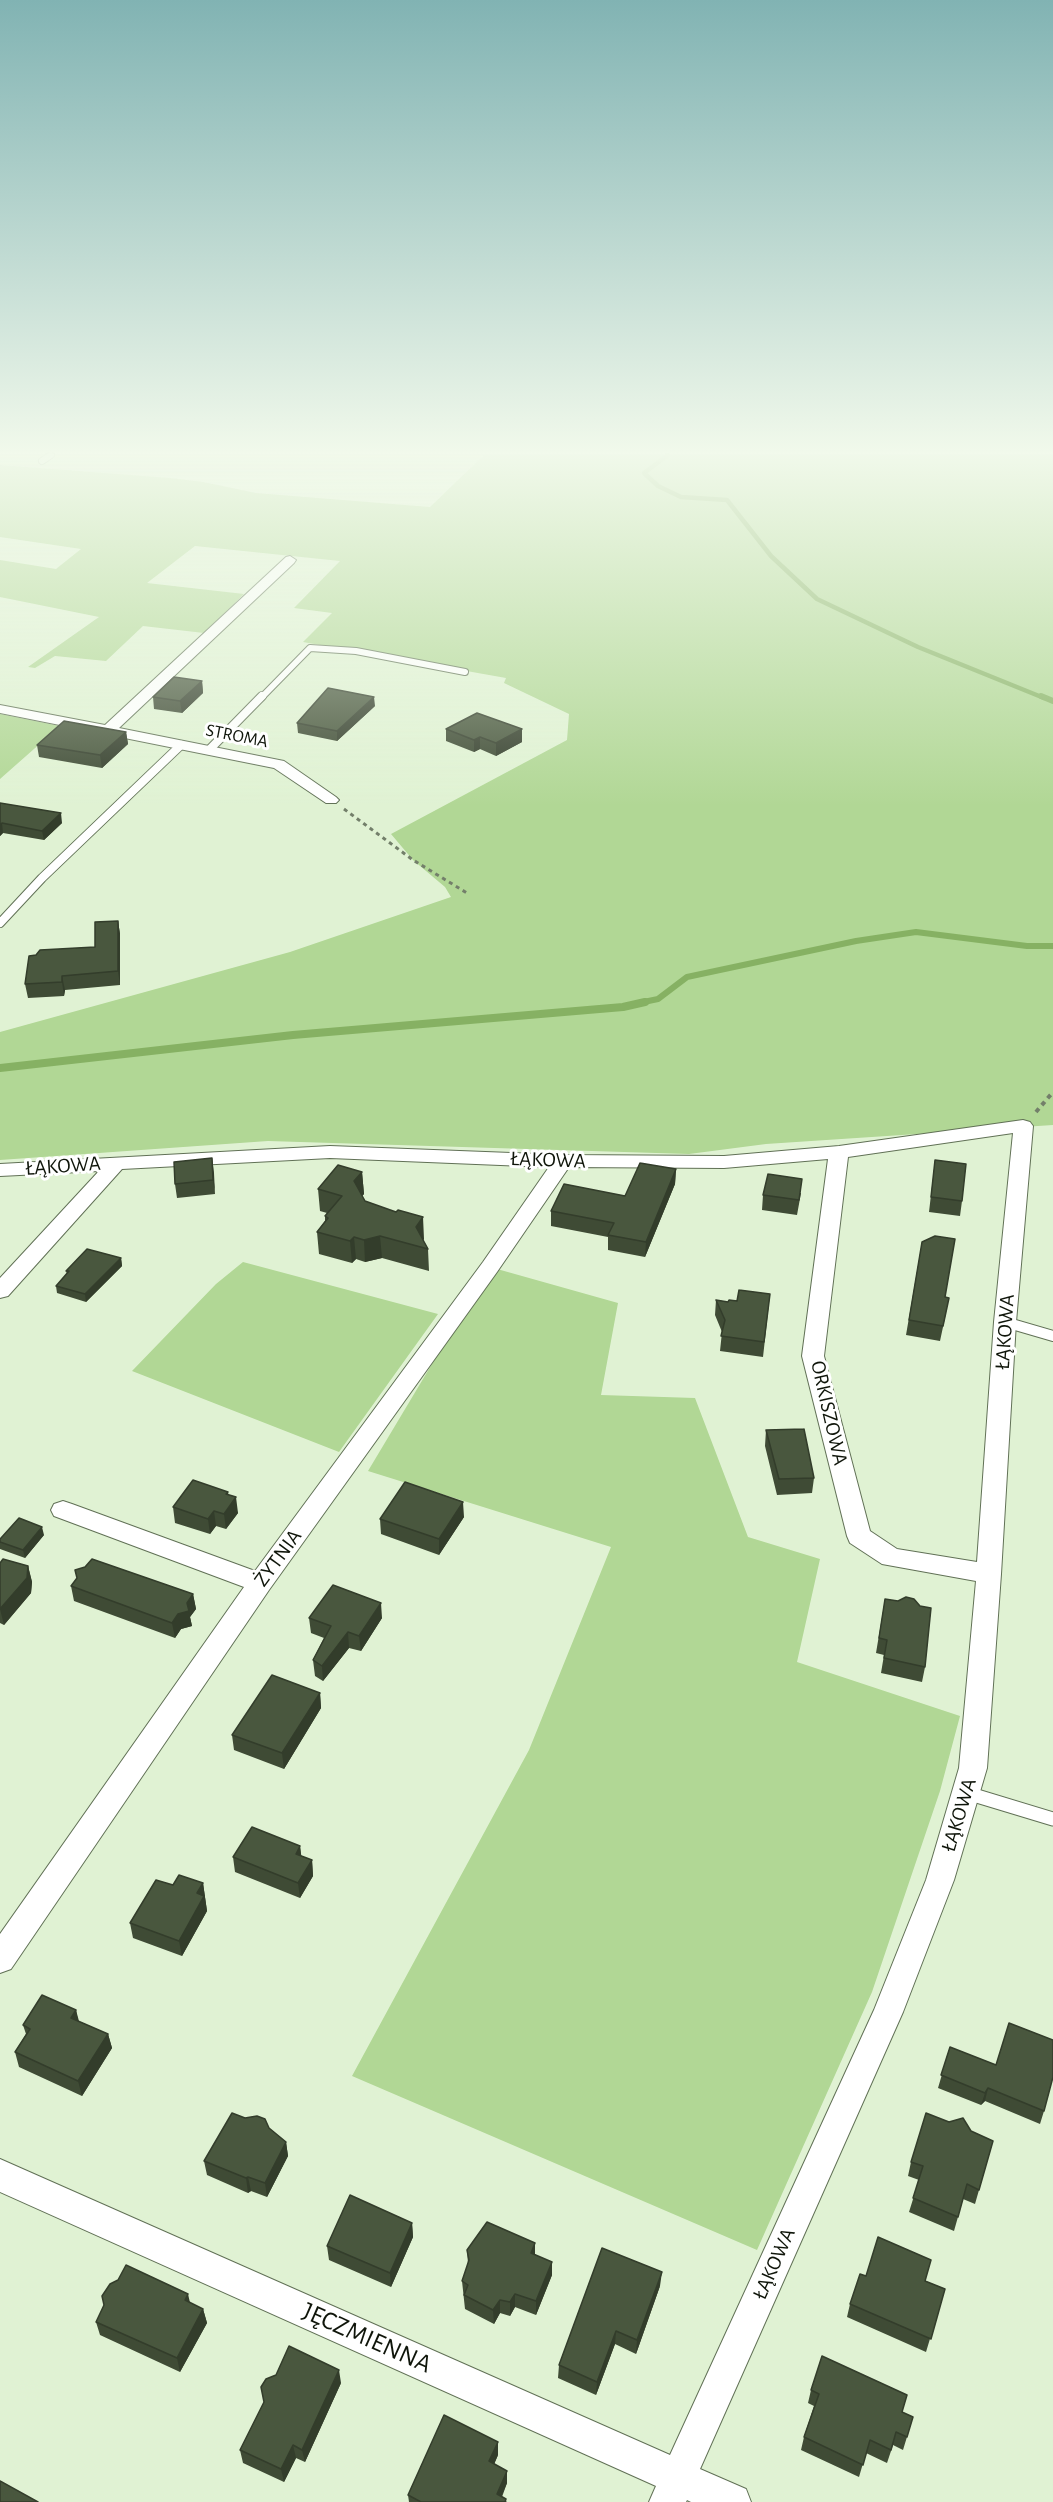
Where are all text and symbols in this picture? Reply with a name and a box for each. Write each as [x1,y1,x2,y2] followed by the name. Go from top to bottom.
[204,719,270,753] street label: STROMA
[510,1146,586,1174] street label: ŁĄKOWA
[24,1151,102,1181] street label: ŁĄKOWA
[990,1293,1020,1371] street label: ŁĄKOWA
[805,1358,853,1468] street label: ORKISZOWA
[249,1524,307,1592] street label: ŻYTNIA
[936,1775,982,1855] street label: ŁĄKOWA
[747,2224,801,2304] street label: ŁĄKOWA
[298,2296,436,2380] street label: JĘCZMIENNA

